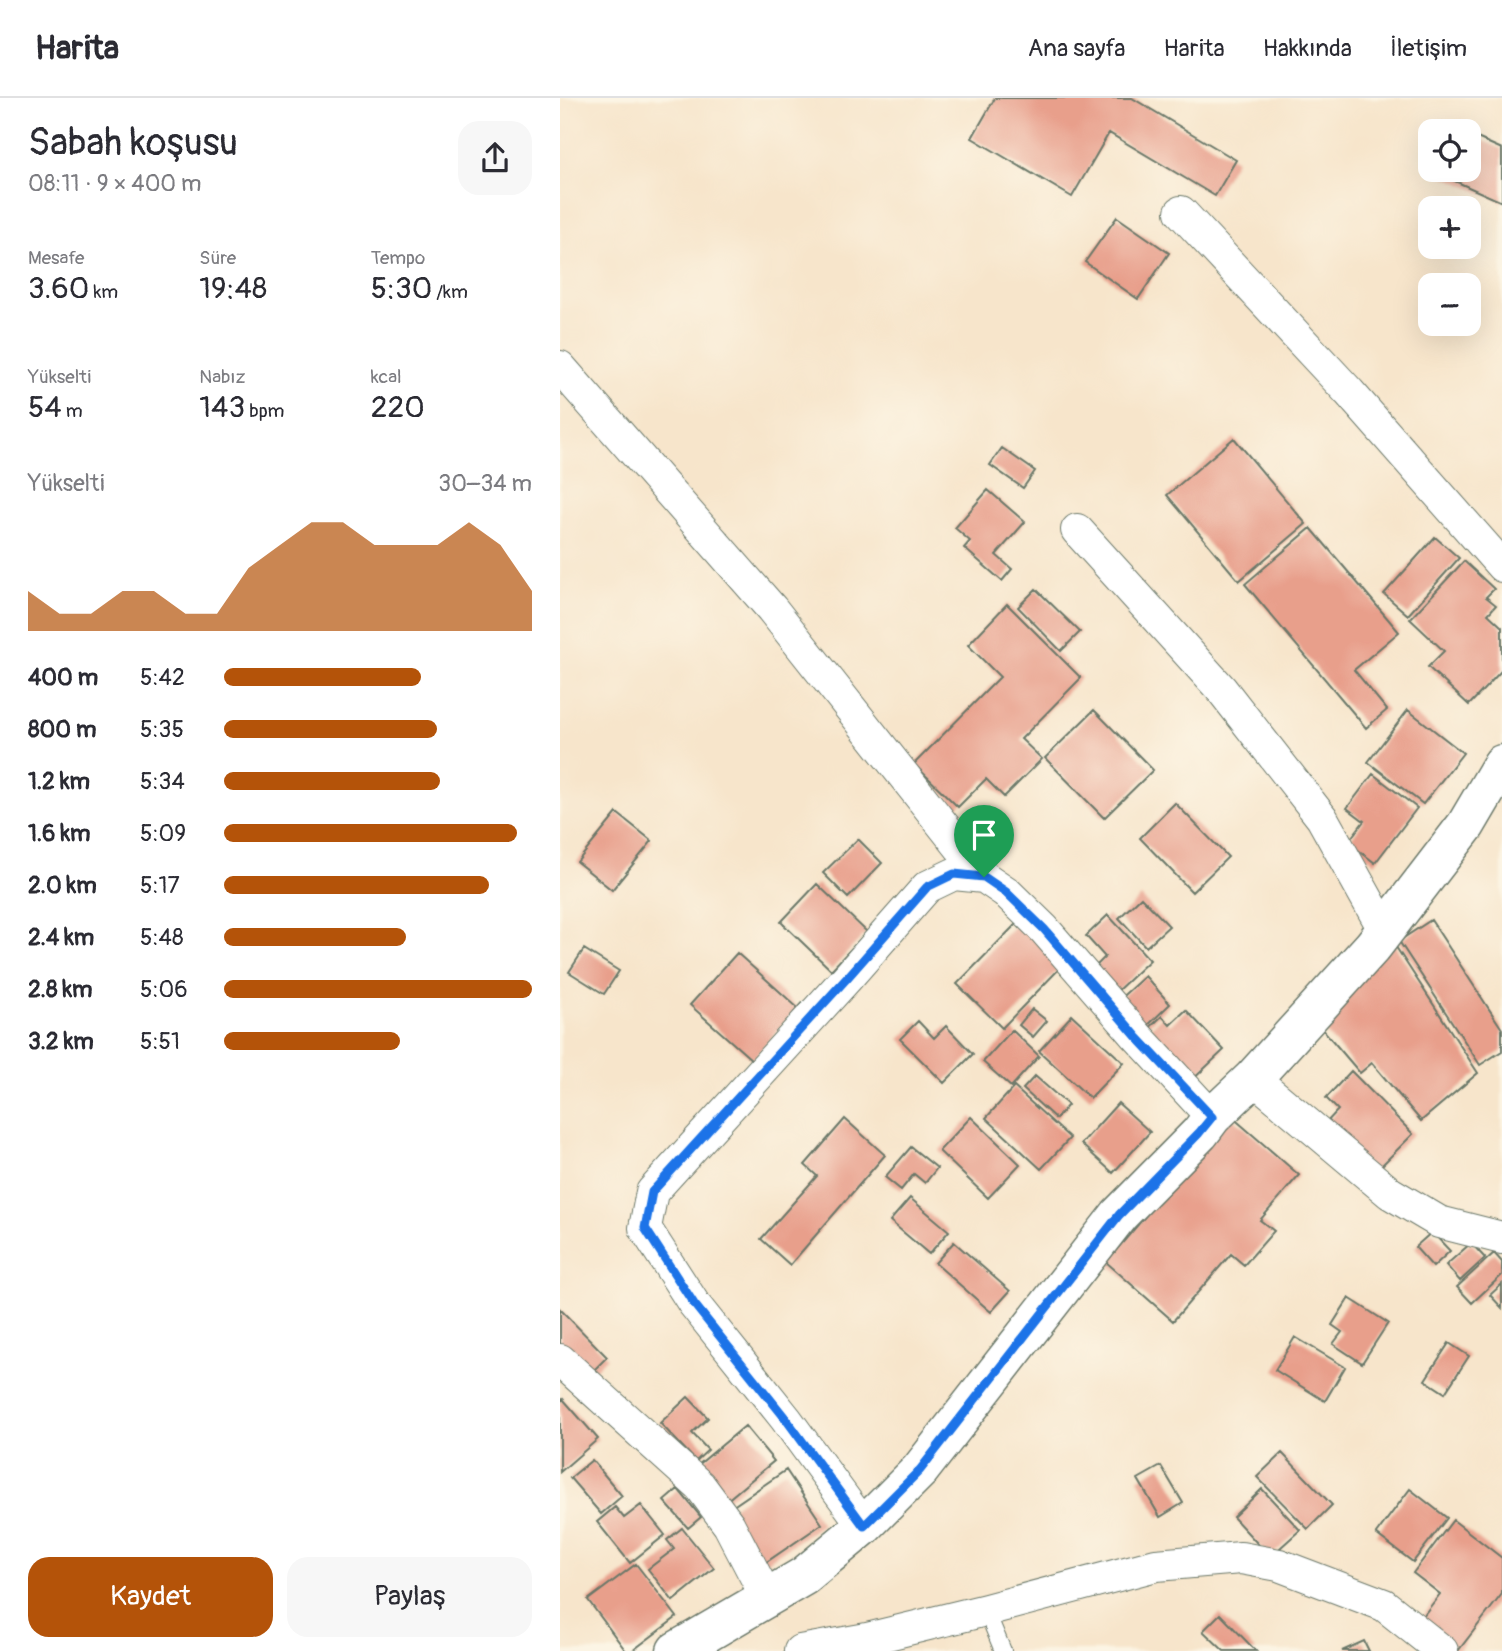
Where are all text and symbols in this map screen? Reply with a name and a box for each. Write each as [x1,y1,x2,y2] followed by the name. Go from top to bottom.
[35,28,119,69] text: Harita
[1028,34,1125,63] text: Ana sayfa
[1163,34,1225,63] text: Harita
[1263,34,1352,63] text: Hakkında
[1390,34,1467,63] text: İletişim
[28,119,238,167] text: Sabah koşusu
[1418,119,1481,336] map controls
[1418,119,1481,182] button: locate
[458,121,532,195] button: share
[28,169,202,198] text: 08:11 · 9 × 400 m
[1418,196,1481,259] button: +
[28,246,84,270] text: Mesafe
[199,246,236,270] text: Süre
[371,246,425,270] text: Tempo
[28,270,89,307] text: 3.60
[199,270,267,307] text: 19:48
[371,270,432,307] text: 5:30
[1418,273,1481,336] button: −
[89,280,118,304] text: km
[432,280,468,304] text: /km
[28,365,91,389] text: Yükselti
[199,365,245,389] text: Nabız
[371,365,402,389] text: kcal
[28,389,62,426] text: 54
[199,389,245,426] text: 143
[371,389,425,426] text: 220
[62,399,83,423] text: m
[245,399,285,423] text: bpm
[28,469,105,498] text: Yükselti
[438,469,532,498] text: 30–34 m
[28,663,98,692] text: 400 m
[140,663,185,692] text: 5:42
[28,715,96,744] text: 800 m
[140,715,184,744] text: 5:35
[28,767,90,796] text: 1.2 km
[140,767,185,796] text: 5:34
[954,805,1014,877] pin
[965,816,1003,854] icon: arrive
[28,819,90,848] text: 1.6 km
[140,819,186,848] text: 5:09
[28,871,97,900] text: 2.0 km
[140,871,180,900] text: 5:17
[28,923,94,952] text: 2.4 km
[140,923,184,952] text: 5:48
[28,975,93,1004] text: 2.8 km
[140,975,188,1004] text: 5:06
[28,1027,94,1056] text: 3.2 km
[140,1027,180,1056] text: 5:51
[28,1557,273,1637] button: Kaydet
[287,1557,532,1637] button: Paylaş

